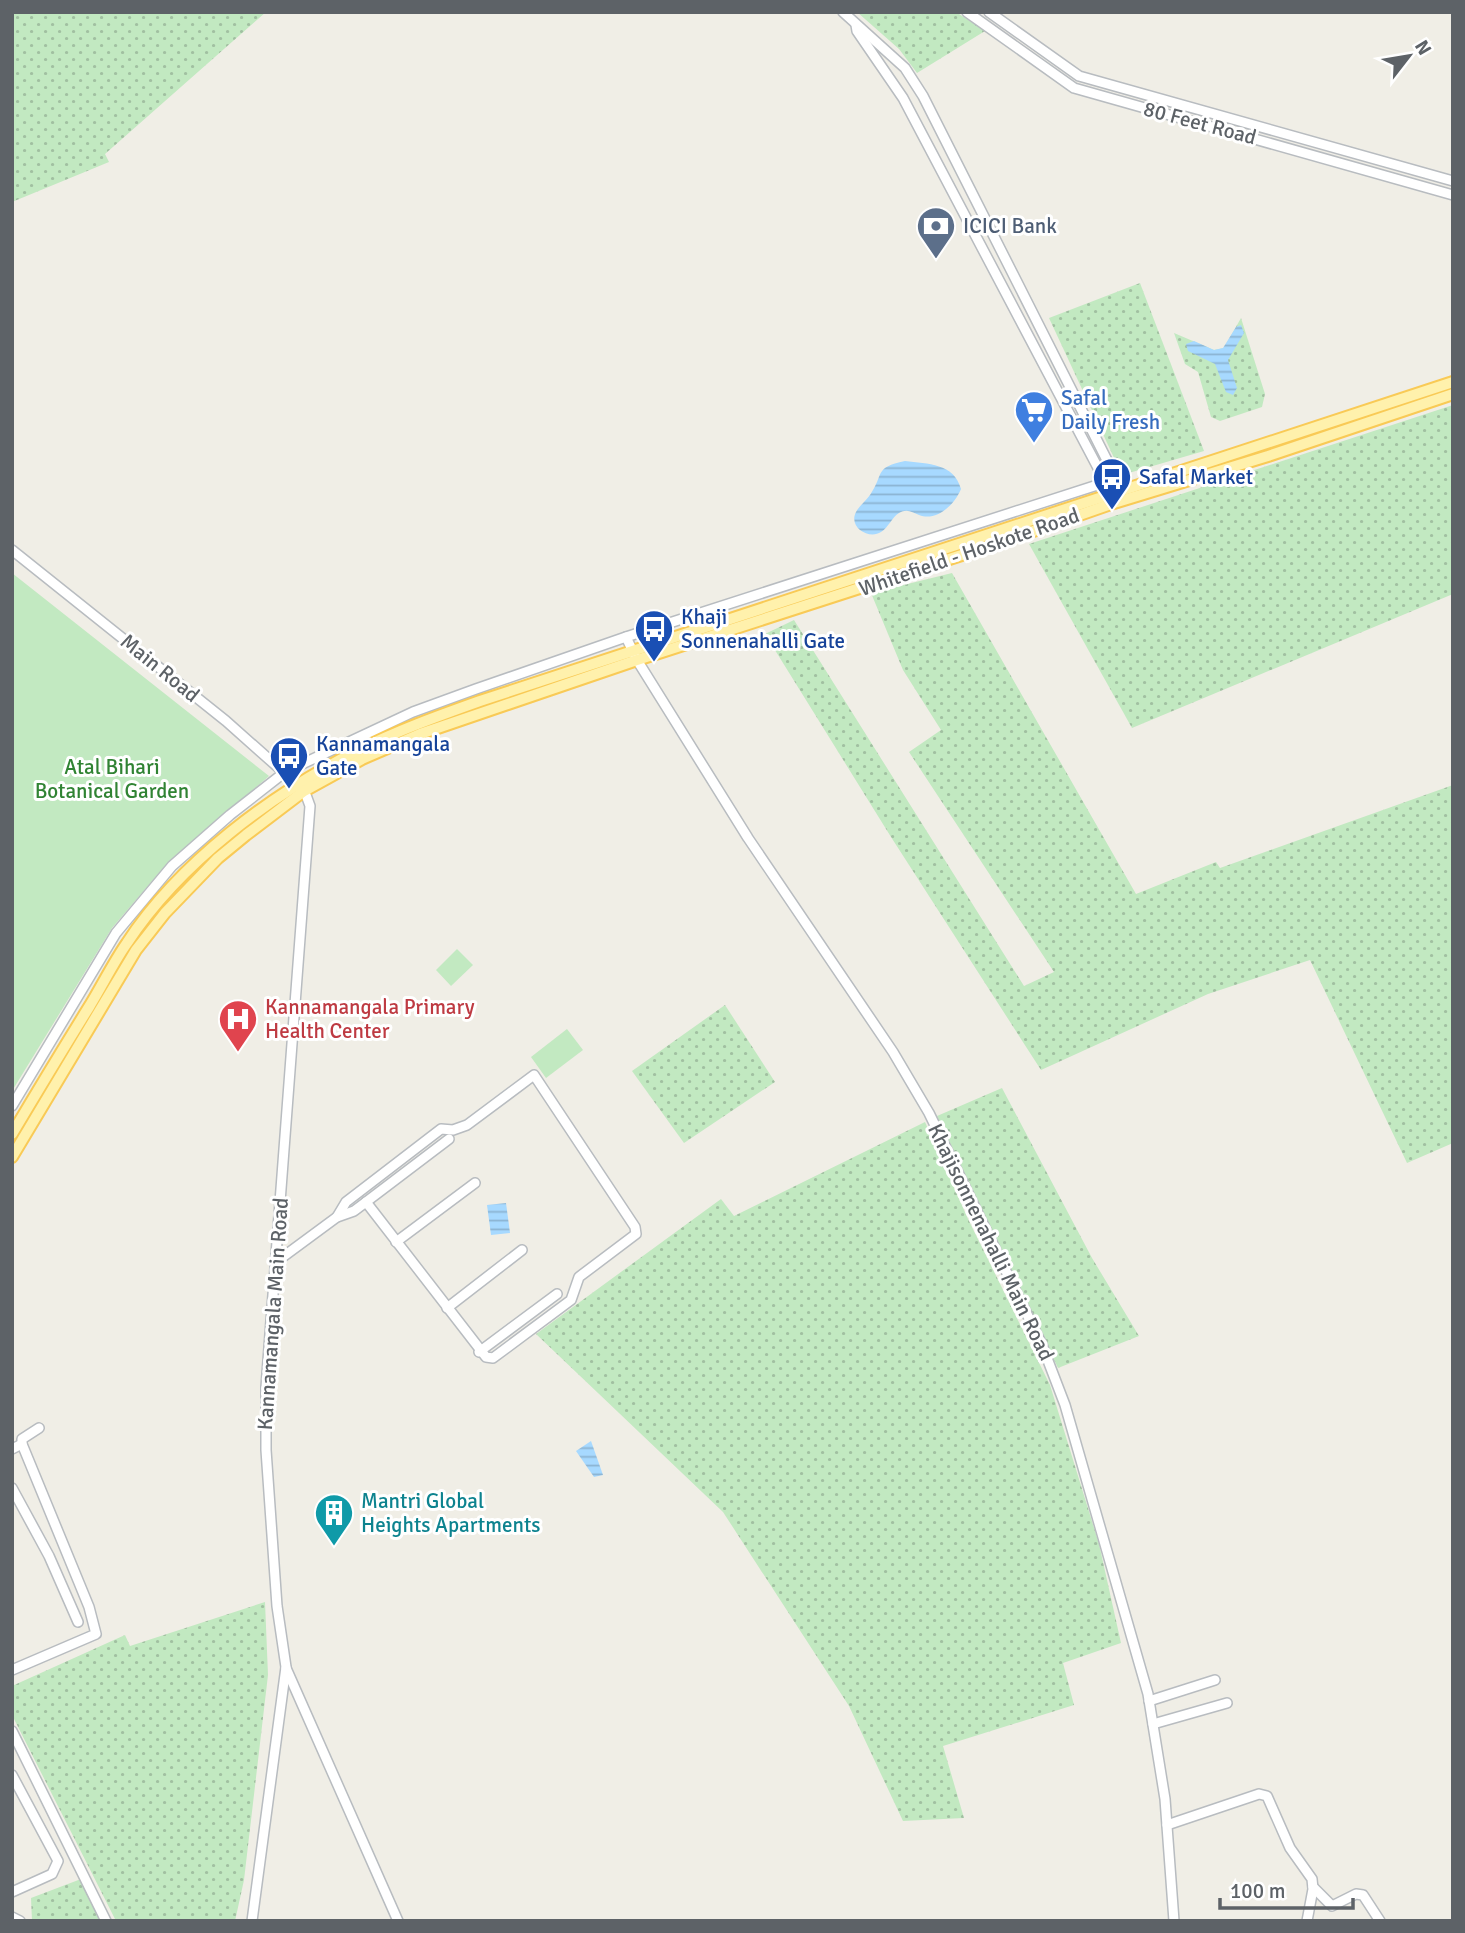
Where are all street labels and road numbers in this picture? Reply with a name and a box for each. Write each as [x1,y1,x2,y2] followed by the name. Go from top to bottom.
[1141,95,1259,151] street label: 80 Feet Road
[855,502,1083,602] street label: Whitefield - Hoskote Road
[115,628,205,708] street label: Main Road
[922,1119,1060,1365] street label: Khajisonnenahalli Main Road
[252,1197,294,1431] street label: Kannamangala Main Road

